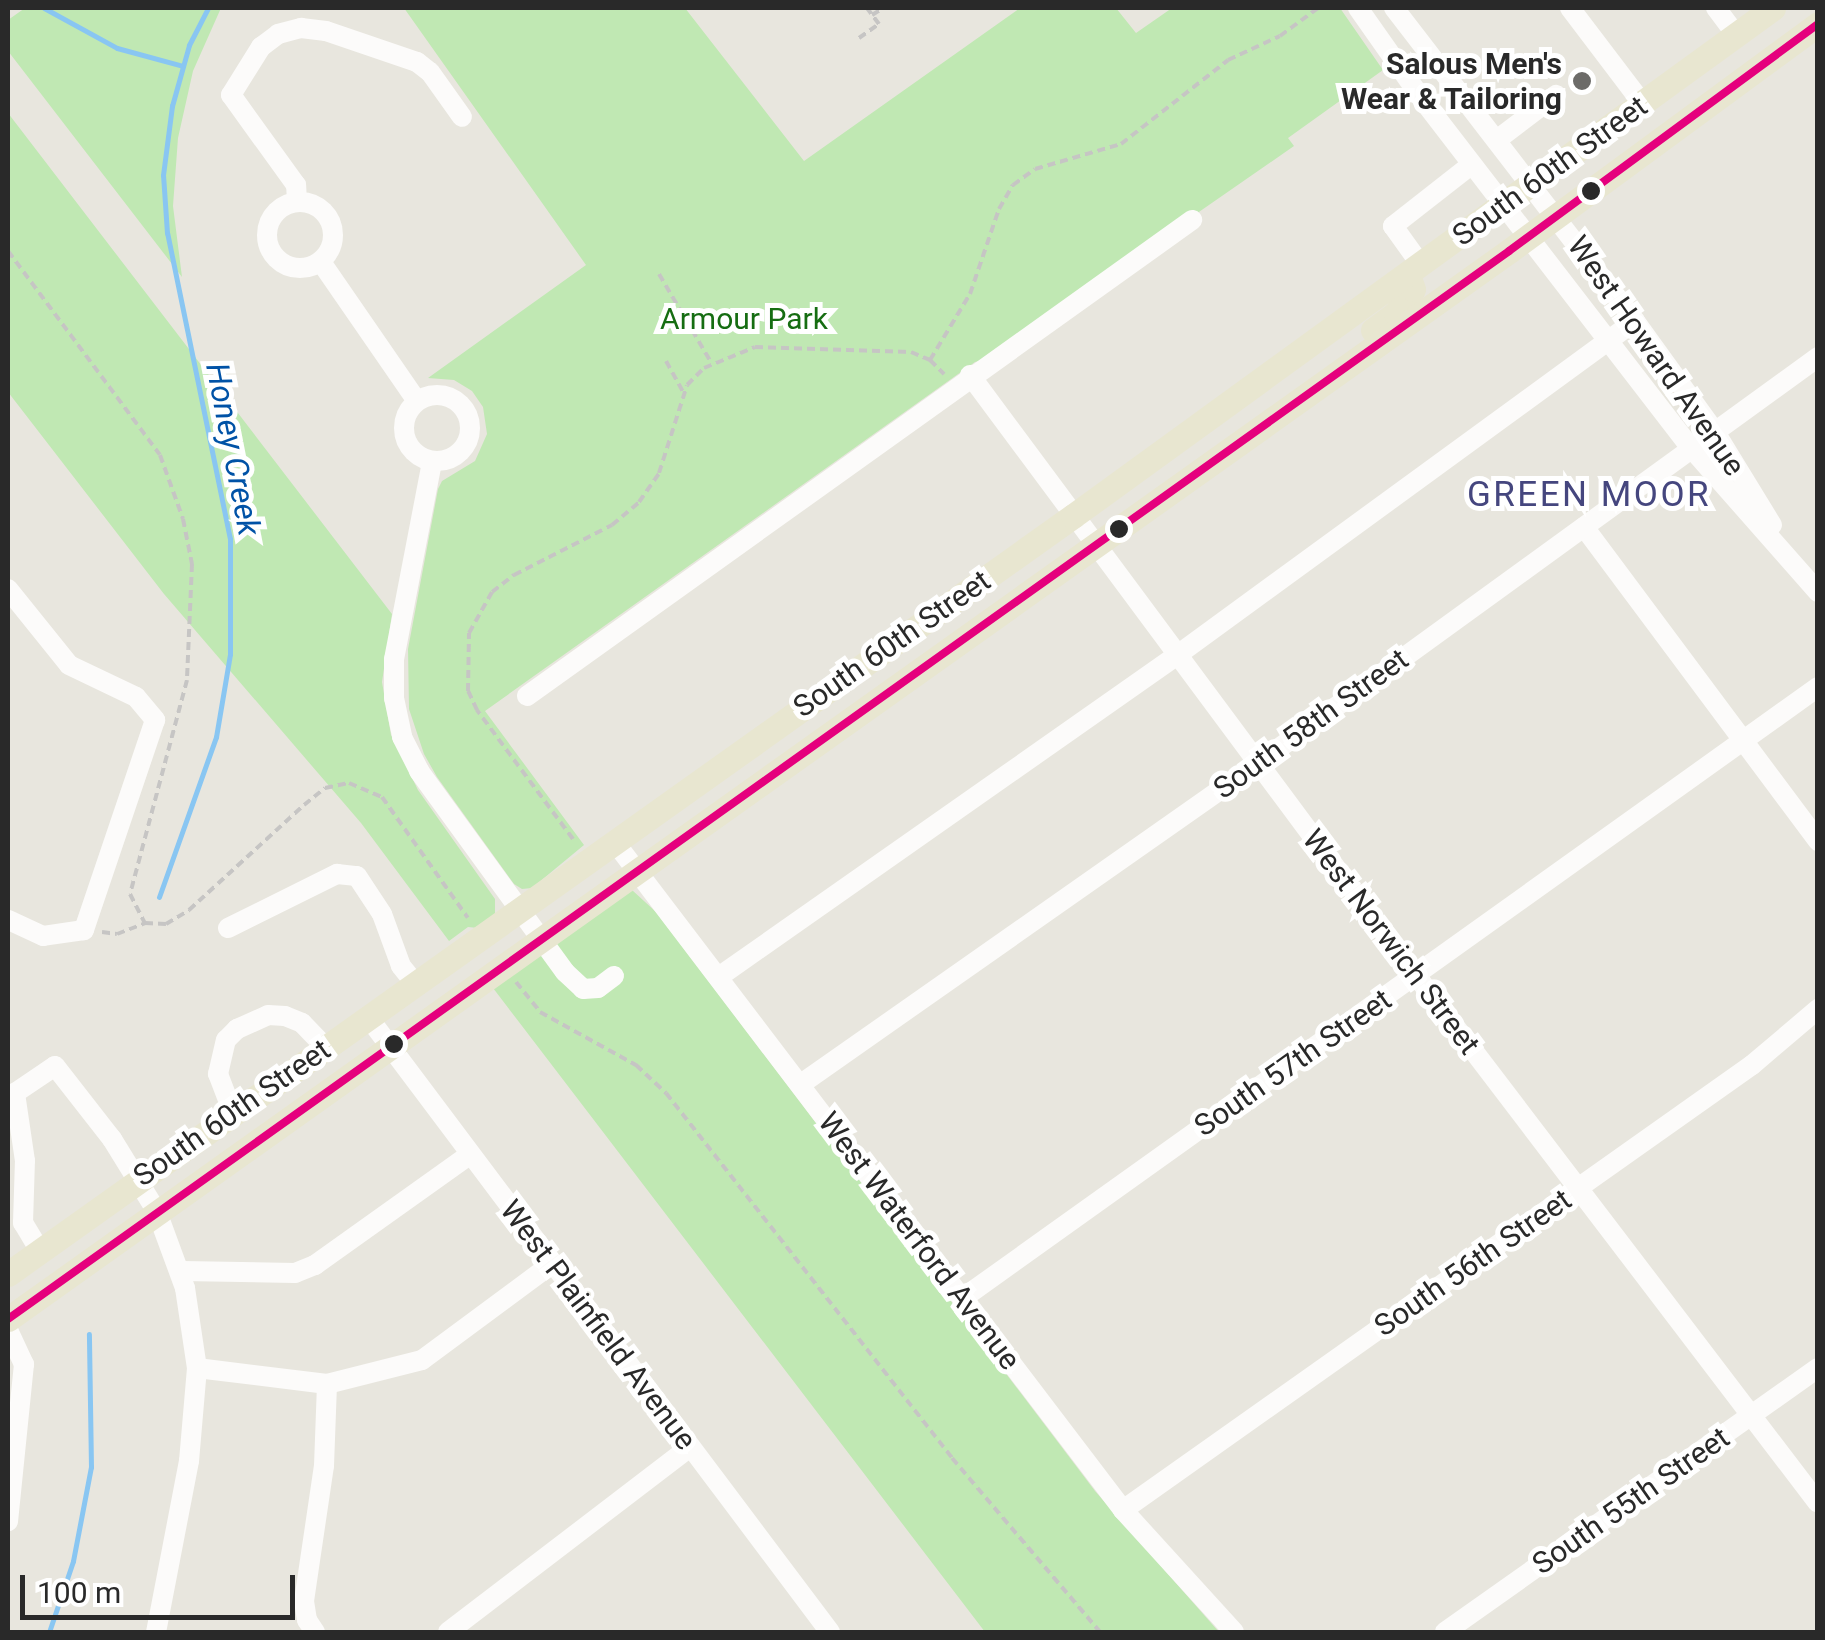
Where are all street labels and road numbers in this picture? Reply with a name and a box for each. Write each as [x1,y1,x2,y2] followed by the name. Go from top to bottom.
[1446,88,1654,254] street label: South 60th Street
[1560,229,1752,483] street label: West Howard Avenue
[787,563,997,725] street label: South 60th Street
[1207,641,1415,807] street label: South 58th Street
[1295,822,1487,1062] street label: West Norwich Street
[1188,982,1398,1144] street label: South 57th Street
[127,1032,337,1194] street label: South 60th Street
[810,1105,1028,1377] street label: West Waterford Avenue
[1368,1182,1578,1344] street label: South 56th Street
[492,1193,704,1457] street label: West Plainfield Avenue
[1526,1420,1736,1582] street label: South 55th Street

